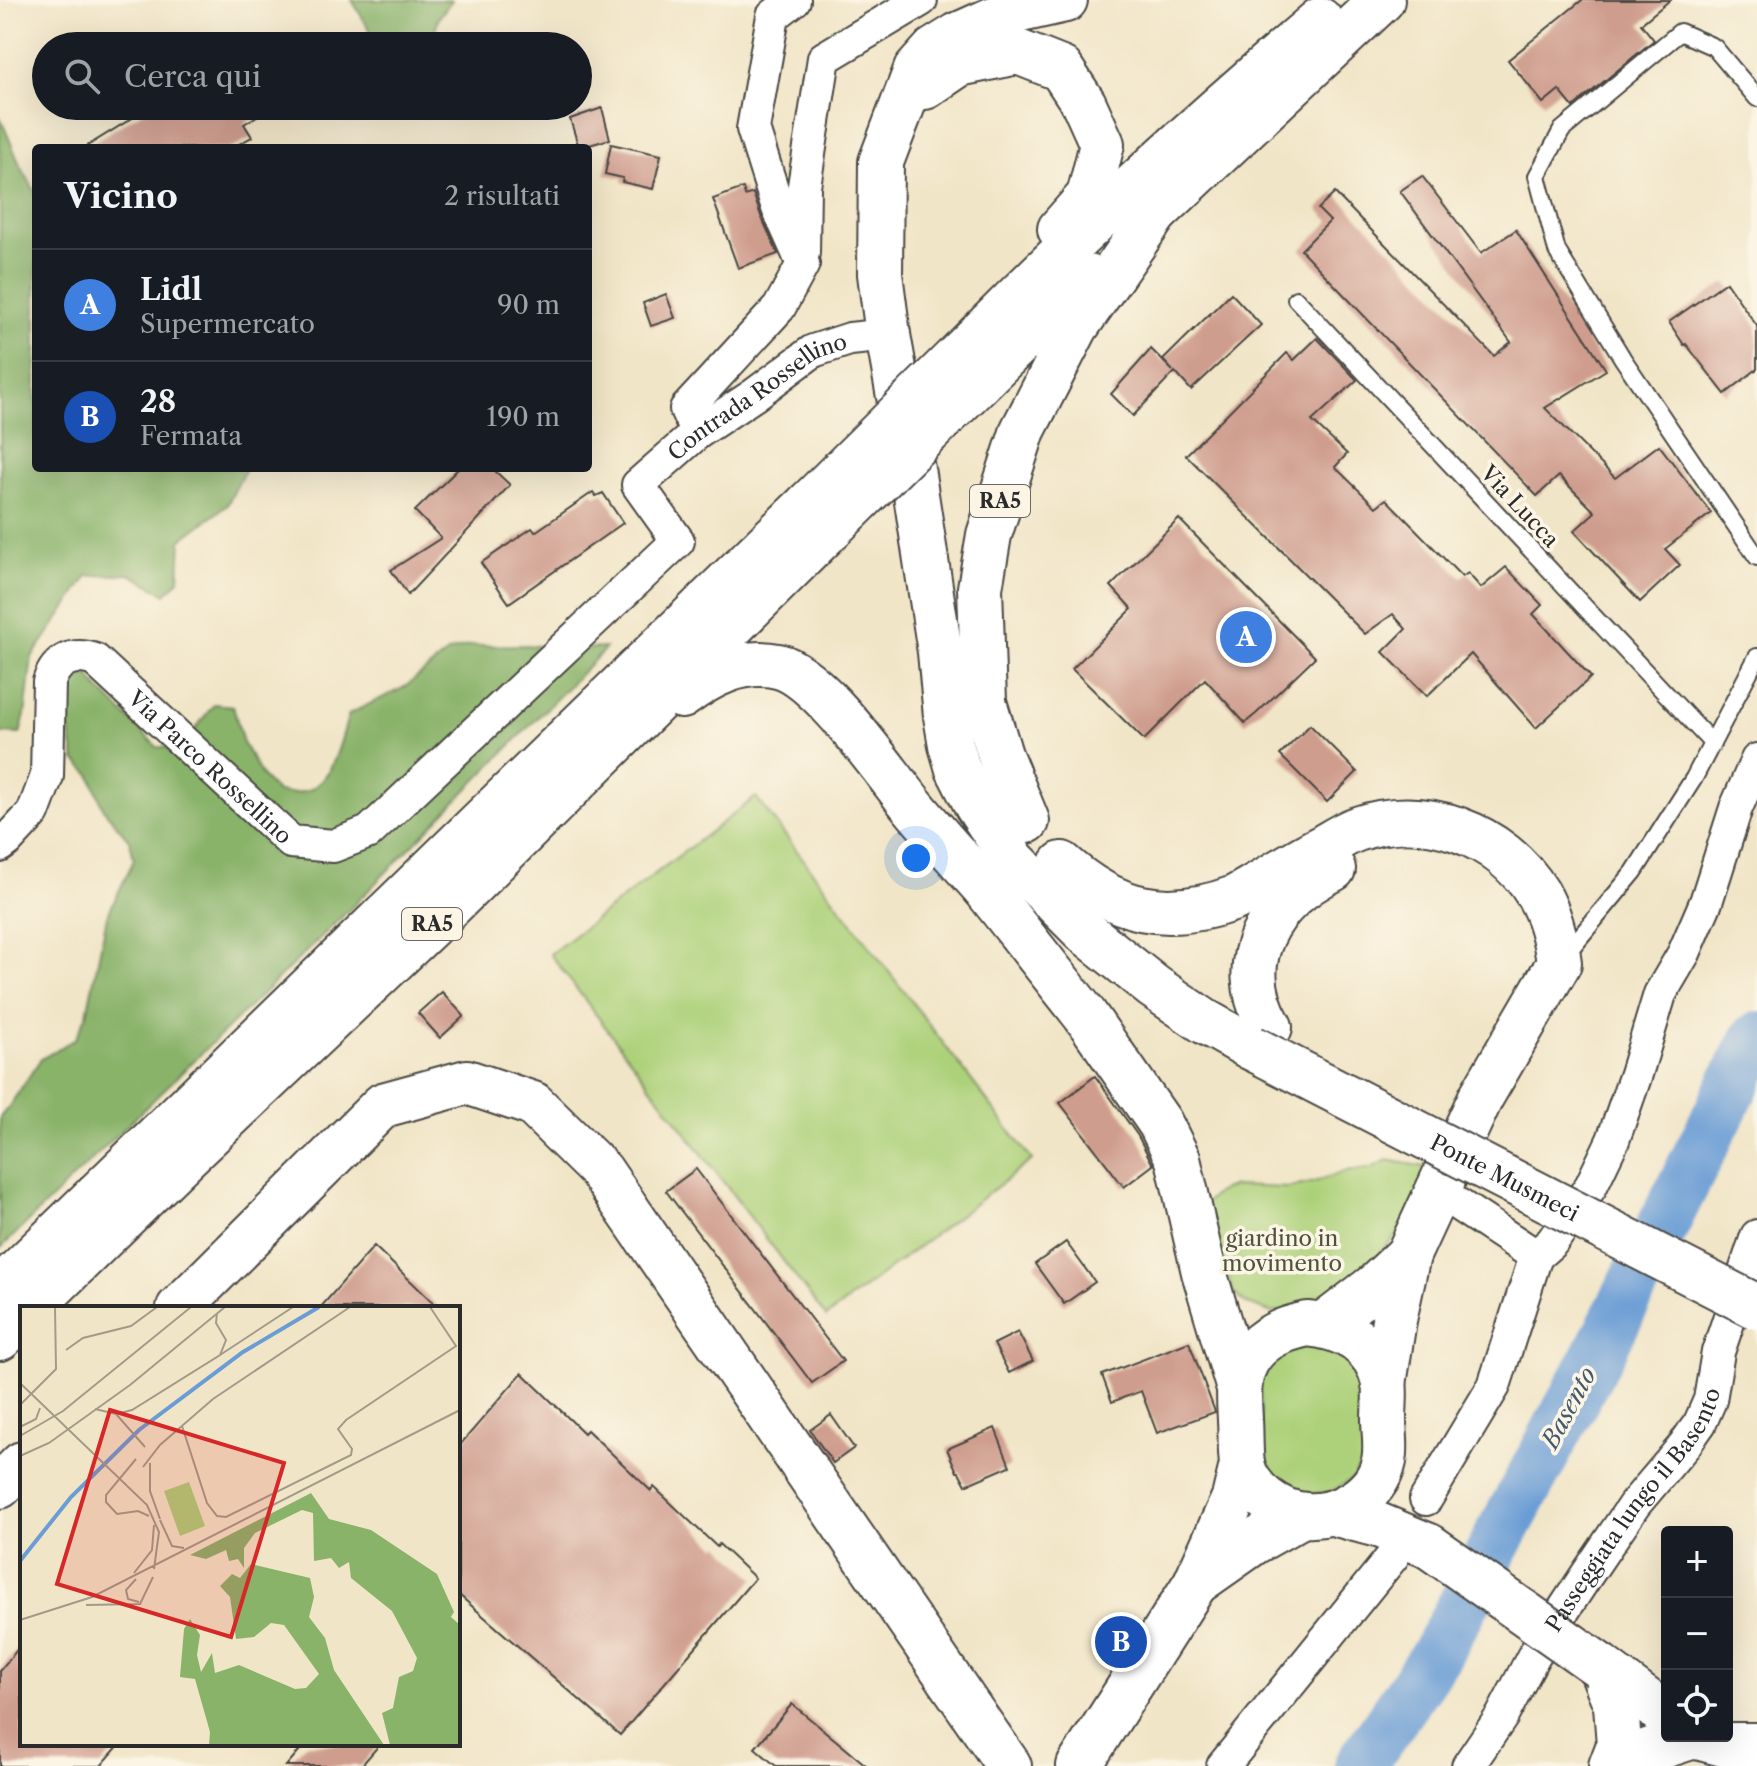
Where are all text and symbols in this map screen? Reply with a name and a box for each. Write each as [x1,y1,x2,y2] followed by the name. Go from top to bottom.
[32,32,592,120] search box
[60,54,104,98] icon: search
[124,58,261,95] text: Cerca qui
[64,175,178,217] text: Vicino
[444,180,560,212] text: 2 risultati
[140,271,202,308] text: Lidl
[80,289,100,321] text: A
[497,289,560,321] text: 90 m
[140,308,315,340] text: Supermercato
[662,328,850,466] street label: Contrada Rossellino
[140,383,176,420] text: 28
[80,401,100,433] text: B
[486,401,560,433] text: 190 m
[140,420,242,452] text: Fermata
[1474,459,1565,553] street label: Via Lucca
[970,485,1030,517] road number: RA5
[1220,607,1272,667] pin: A
[122,684,297,850] street label: Via Parco Rossellino
[896,838,936,878] your location
[402,908,462,940] road number: RA5
[1426,1129,1584,1227] street label: Ponte Musmeci
[1222,1225,1342,1277] park label: giardino in movimento
[20,1306,460,1746] inset map
[1534,1362,1602,1455] water label: Basento
[1540,1386,1726,1637] street label: Passeggiata lungo il Basento
[1661,1526,1733,1742] map controls
[1661,1526,1733,1598] button: +
[1661,1598,1733,1670] button: −
[1095,1612,1147,1672] pin: B
[1661,1670,1733,1742] button: locate

